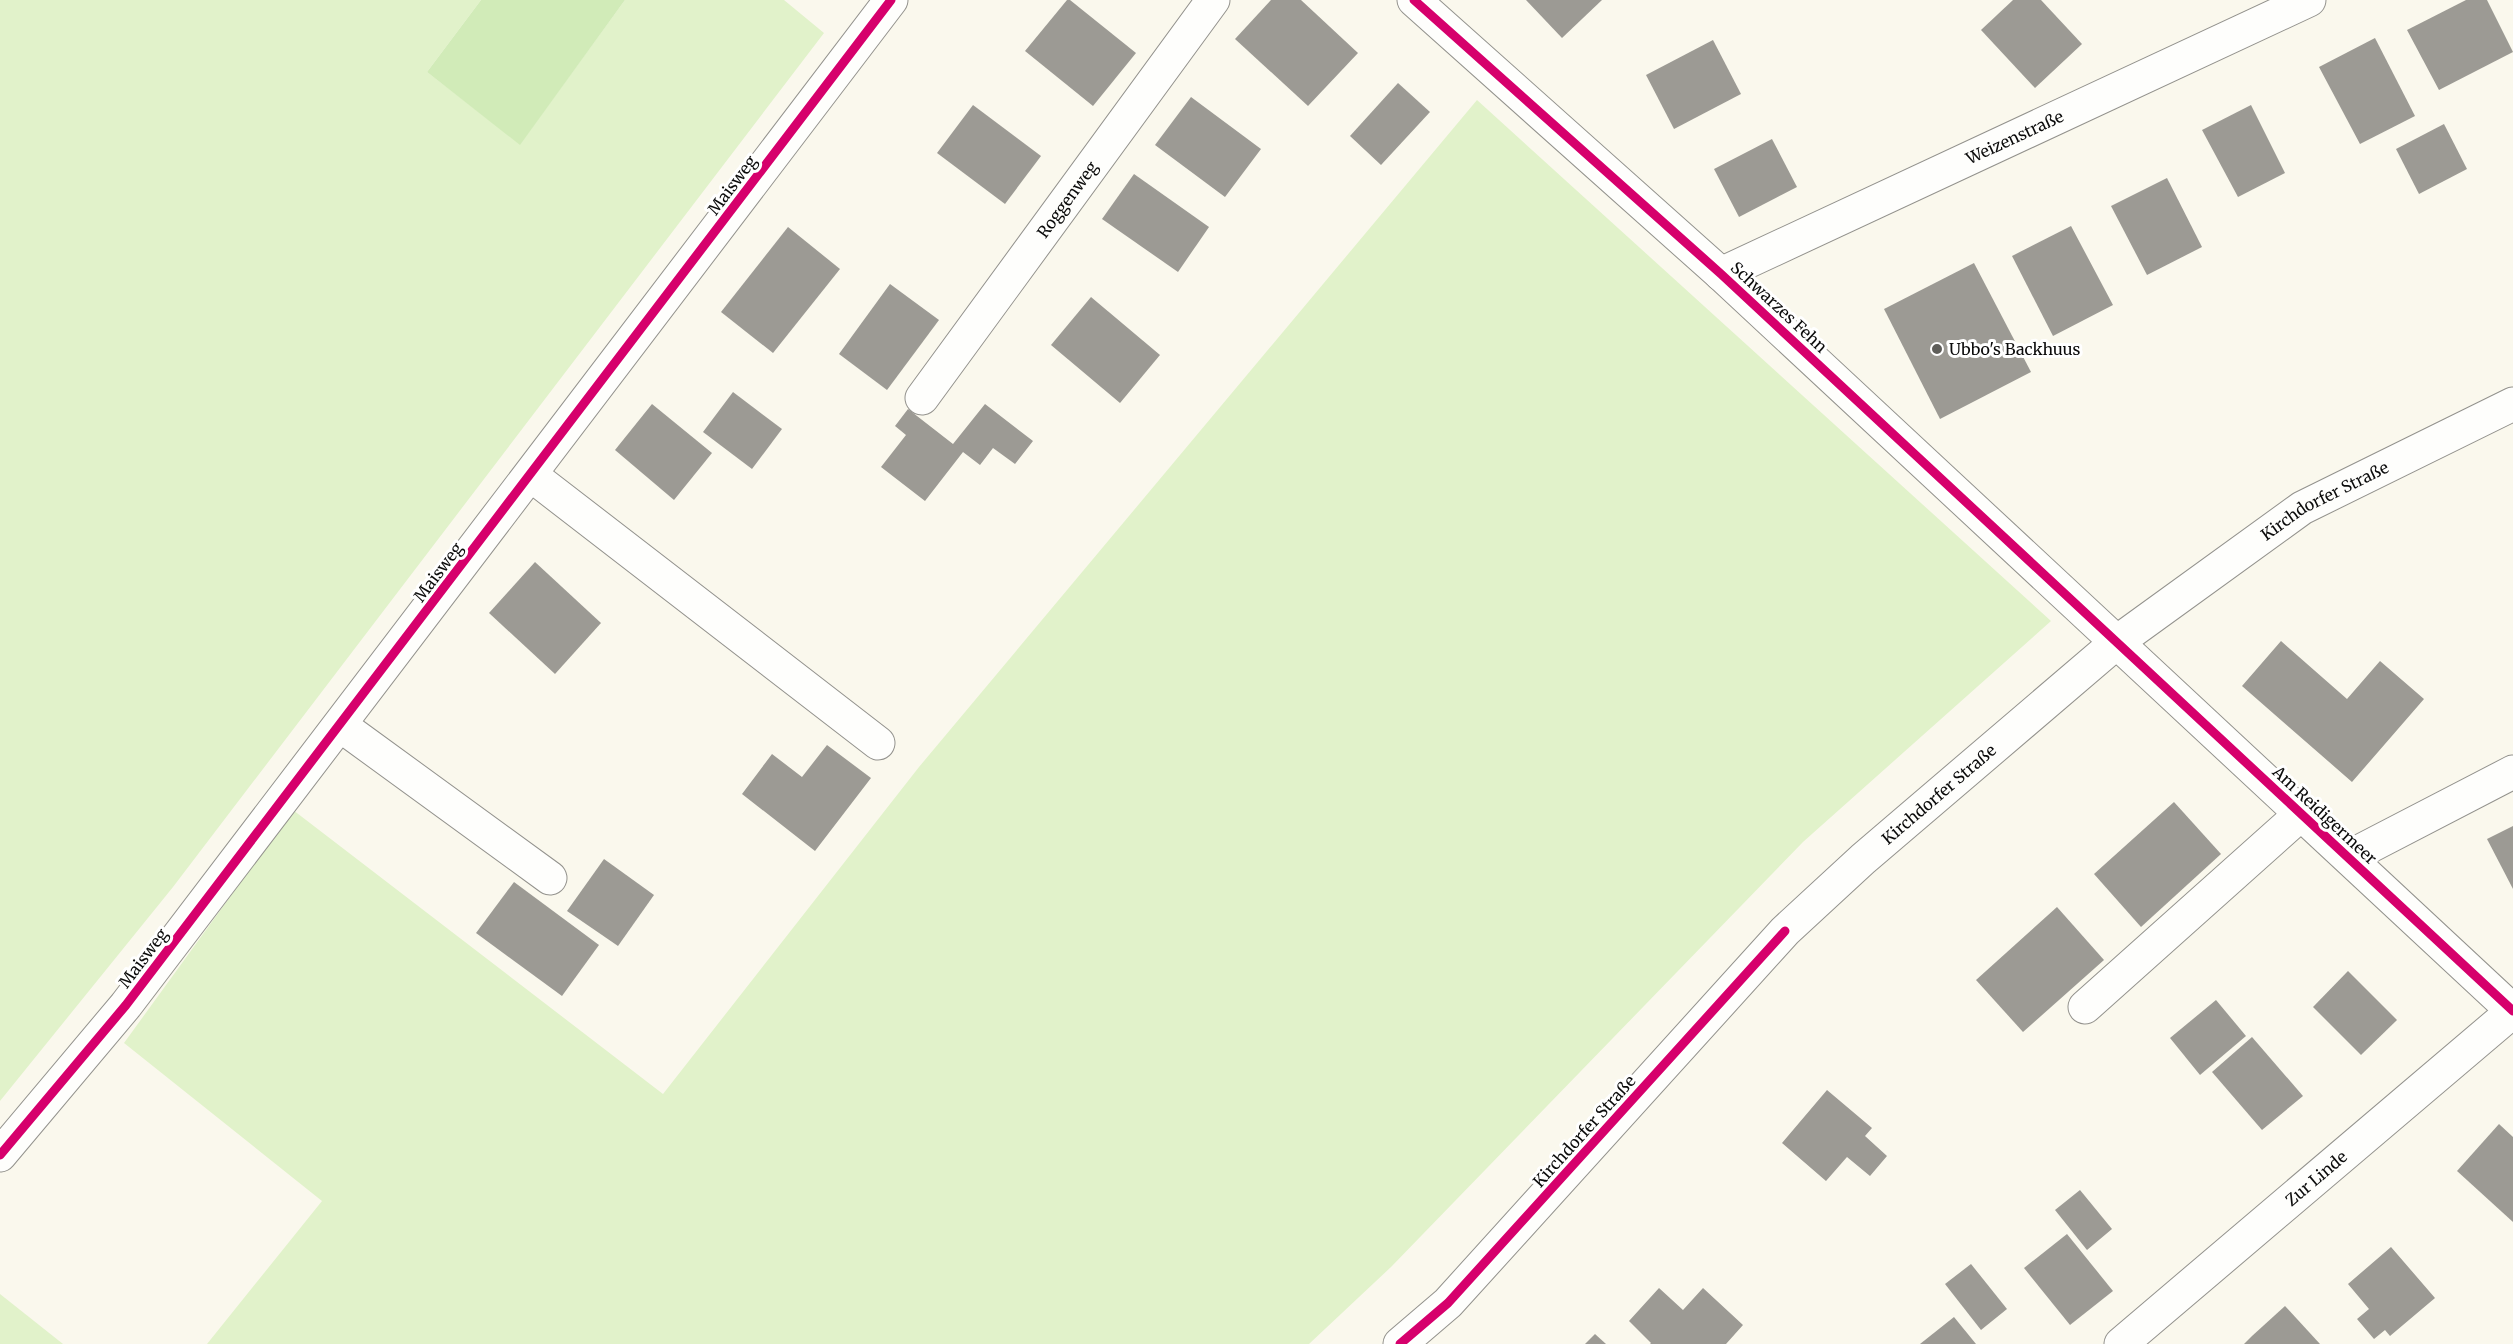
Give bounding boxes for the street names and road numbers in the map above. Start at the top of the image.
street label: Weizenstraße [1962,106,2067,169]
street label: Maisweg [703,151,761,219]
street label: Roggenweg [1033,157,1102,242]
street label: Schwarzes Fehn [1727,257,1832,357]
street label: Kirchdorfer Straße [2257,457,2392,545]
street label: Maisweg [409,538,467,606]
street label: Kirchdorfer Straße [1878,740,2000,848]
street label: Am Reidigermeer [2268,761,2381,868]
street label: Maisweg [114,924,172,992]
street label: Kirchdorfer Straße [1529,1071,1639,1191]
street label: Zur Linde [2281,1146,2351,1210]

